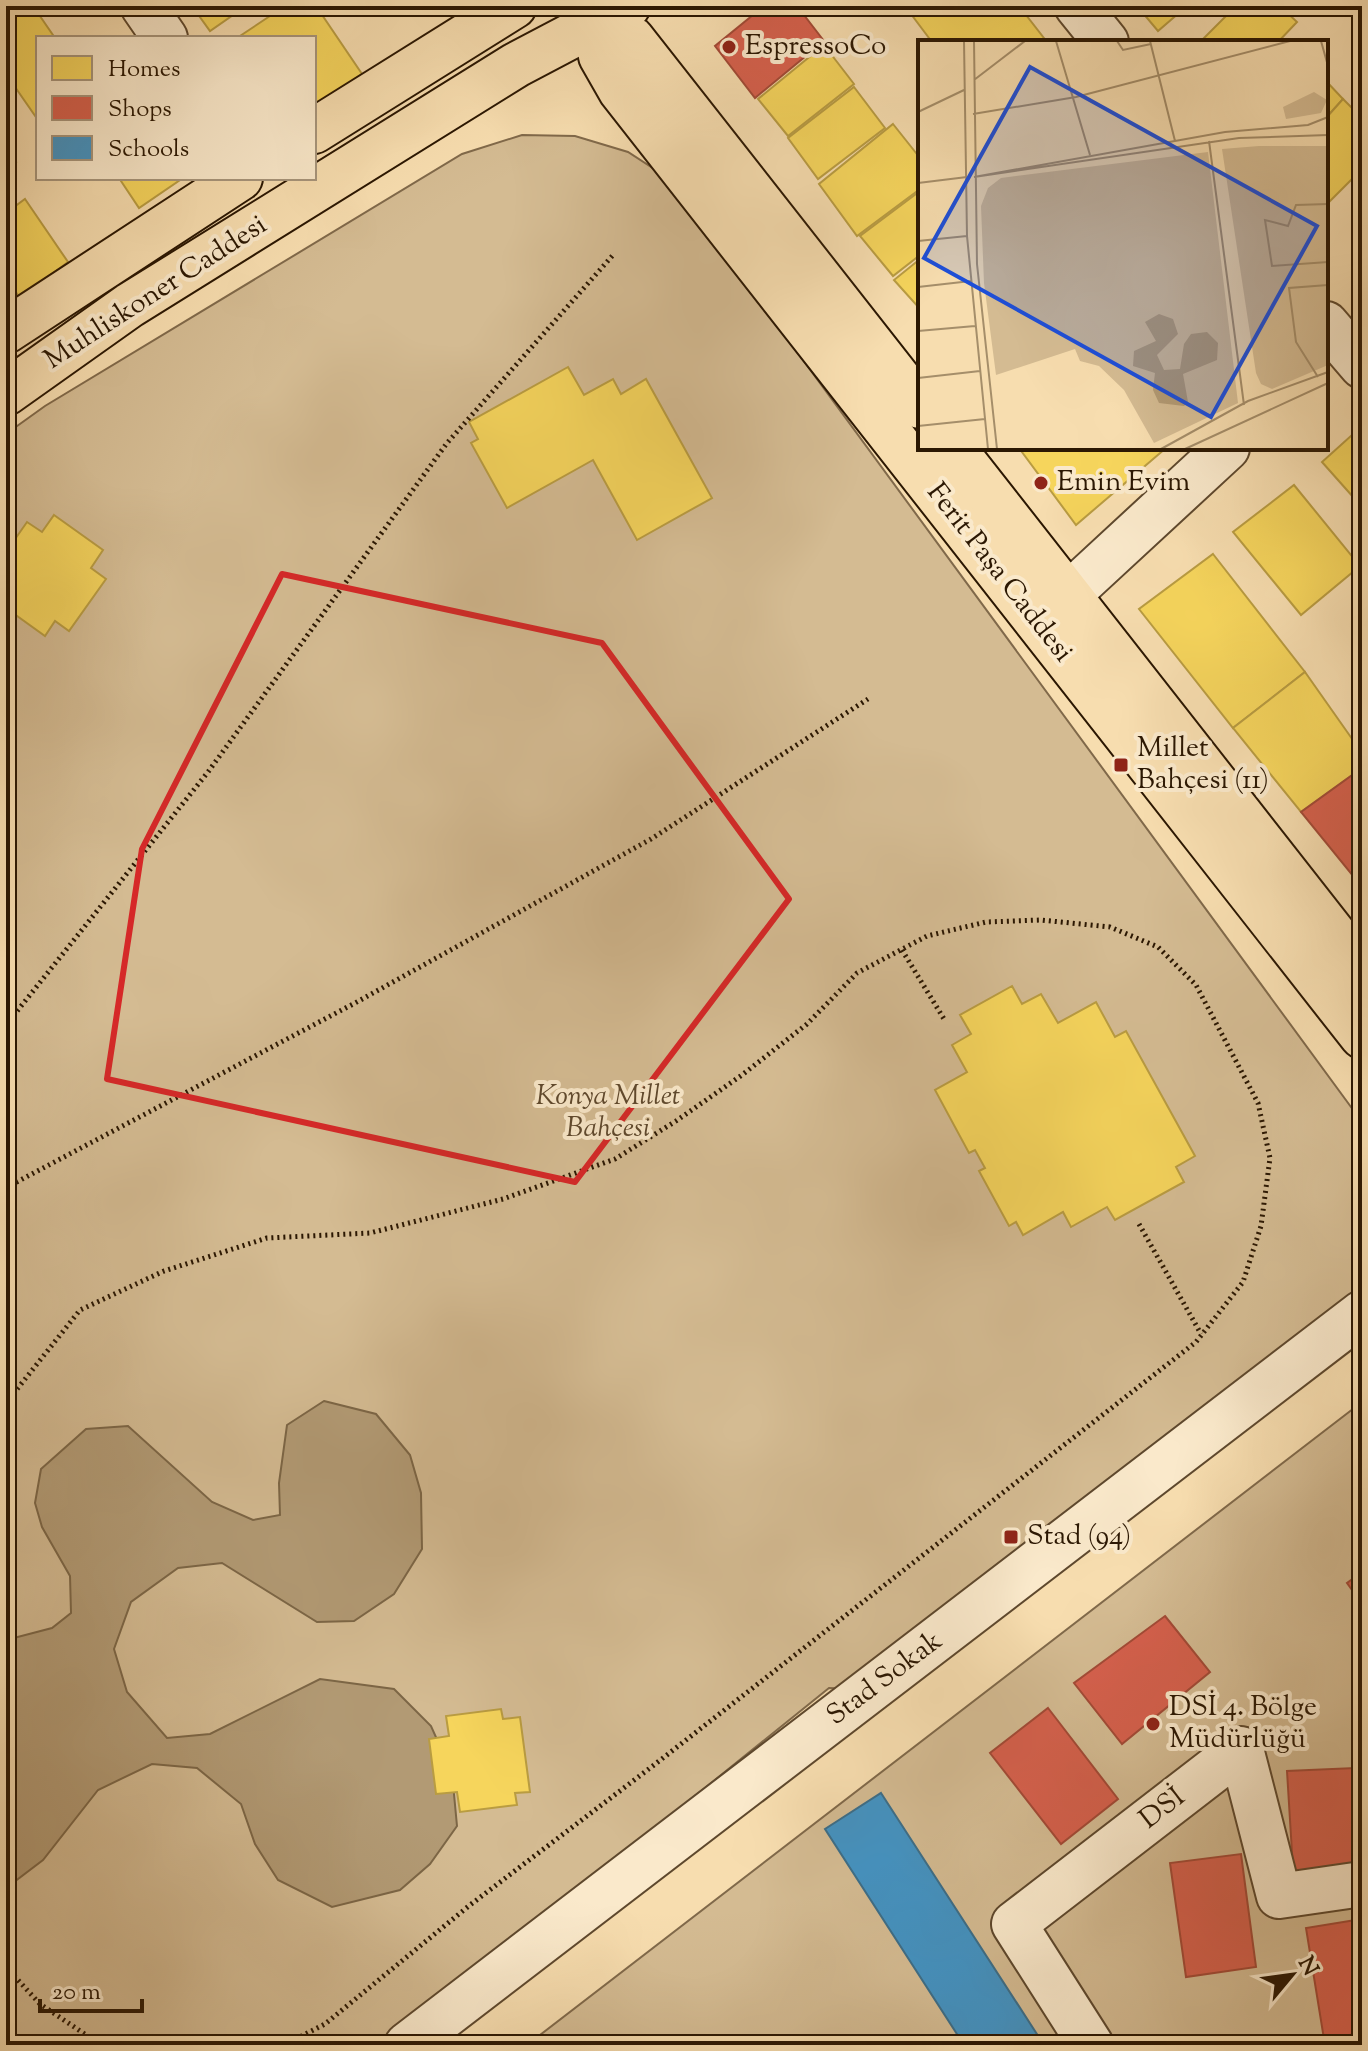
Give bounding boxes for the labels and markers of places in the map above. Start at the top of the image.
place label: EspressoCo [745,27,886,67]
marker: EspressoCo [720,38,738,56]
place label: Emin Evim [1057,463,1190,503]
marker: Emin Evim [1032,474,1050,492]
place label: Millet Bahçesi (11) [1137,729,1269,801]
marker: Millet Bahçesi (11) [1112,756,1130,774]
place label: Stad (94) [1027,1517,1131,1557]
marker: Stad (94) [1002,1528,1020,1546]
place label: DSİ 4. Bölge Müdürlüğü [1169,1688,1317,1760]
marker: DSİ 4. Bölge Müdürlüğü [1144,1715,1162,1733]

